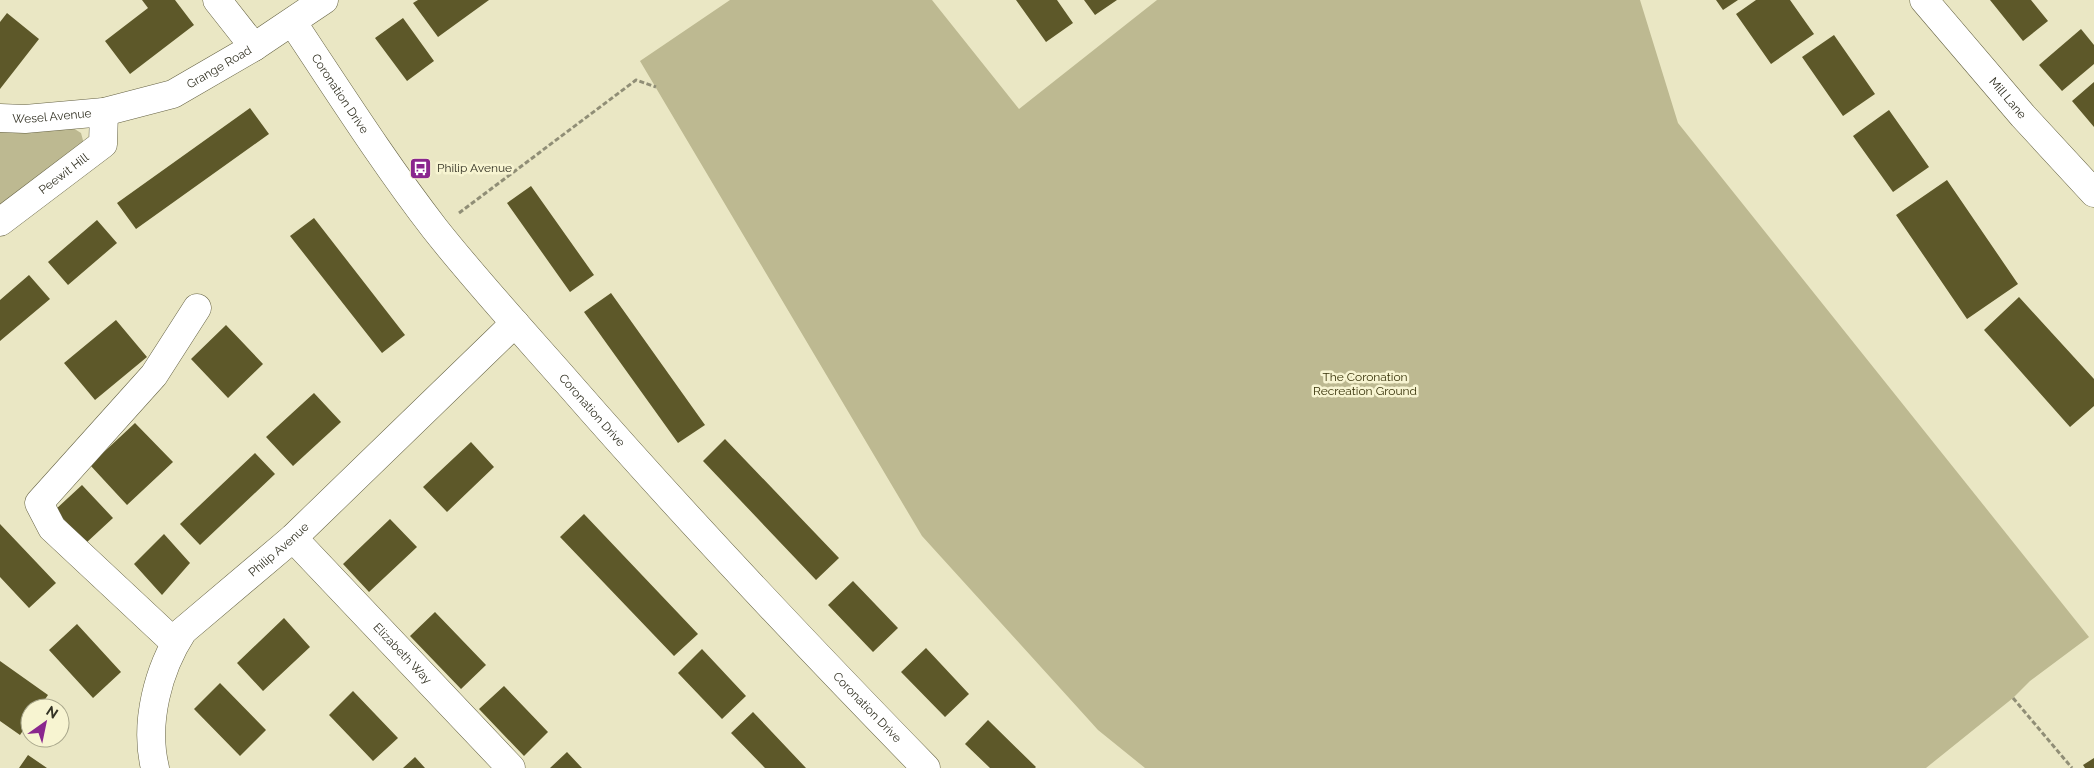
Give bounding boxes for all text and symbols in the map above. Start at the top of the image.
street label: Grange Road [184,43,254,92]
street label: Coronation Drive [308,51,371,136]
street label: Mill Lane [1986,75,2029,122]
street label: Wesel Avenue [12,106,92,126]
street label: Peewit Hill [36,150,92,197]
bus stop icon: Philip Avenue [409,156,433,180]
place label: Philip Avenue [437,161,512,175]
park label: The Coronation Recreation Ground [1313,370,1417,398]
street label: Coronation Drive [556,371,628,450]
street label: Philip Avenue [246,520,312,580]
street label: Elizabeth Way [370,620,435,687]
street label: Coronation Drive [830,669,904,745]
north arrow [20,698,70,748]
text: N [43,702,61,722]

